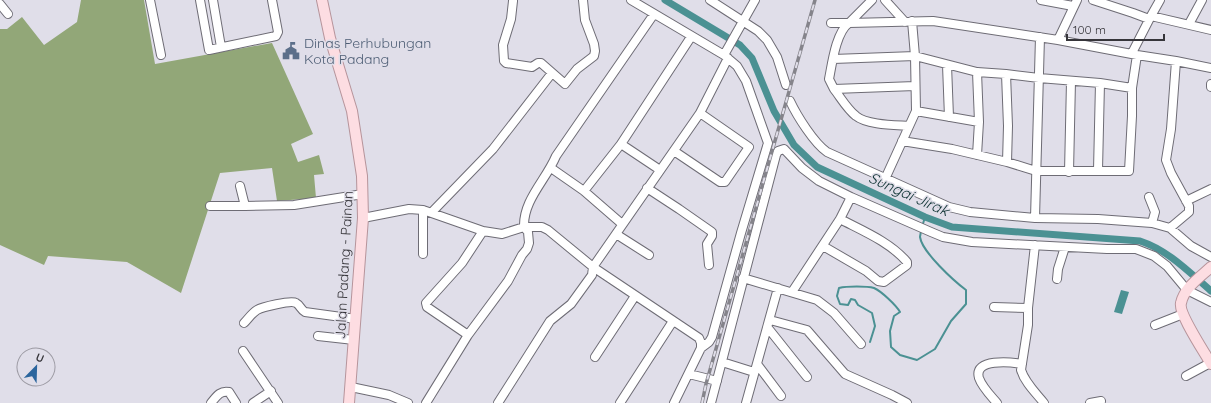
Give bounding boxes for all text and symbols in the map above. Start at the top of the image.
scale bar [1067,16,1164,42]
text: 100 m [1073,22,1106,37]
place label: Dinas Perhubungan Kota Padang [304,34,431,68]
public building icon: Dinas Perhubungan Kota Padang [281,41,301,61]
water label: Sungai Jirak [866,168,954,221]
street label: Jalan Padang - Painan [331,191,357,339]
north arrow [16,347,56,387]
text: U [34,350,46,366]

